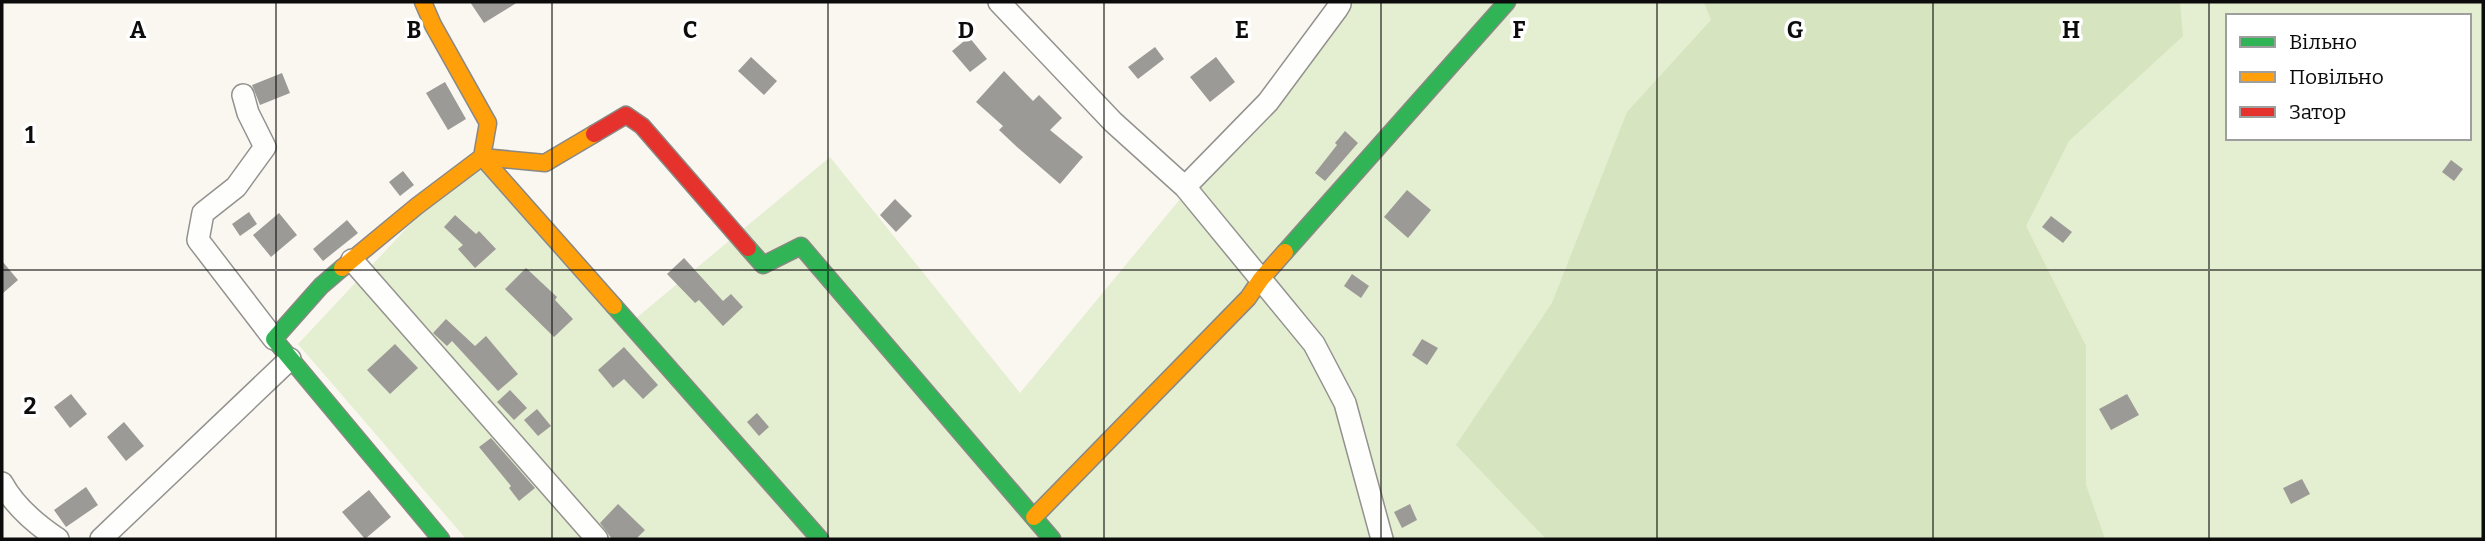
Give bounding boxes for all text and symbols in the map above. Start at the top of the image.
legend [2226,14,2471,140]
text: A [130,16,147,44]
text: B [407,16,421,44]
text: C [683,16,697,44]
text: D [958,16,974,44]
text: E [1235,16,1249,44]
text: F [1513,16,1526,44]
text: G [1787,16,1804,44]
text: H [2062,16,2080,44]
text: Вільно [2289,29,2357,55]
text: Повільно [2289,64,2384,90]
text: Затор [2289,99,2346,125]
text: 1 [25,121,35,149]
text: 2 [24,392,37,420]

